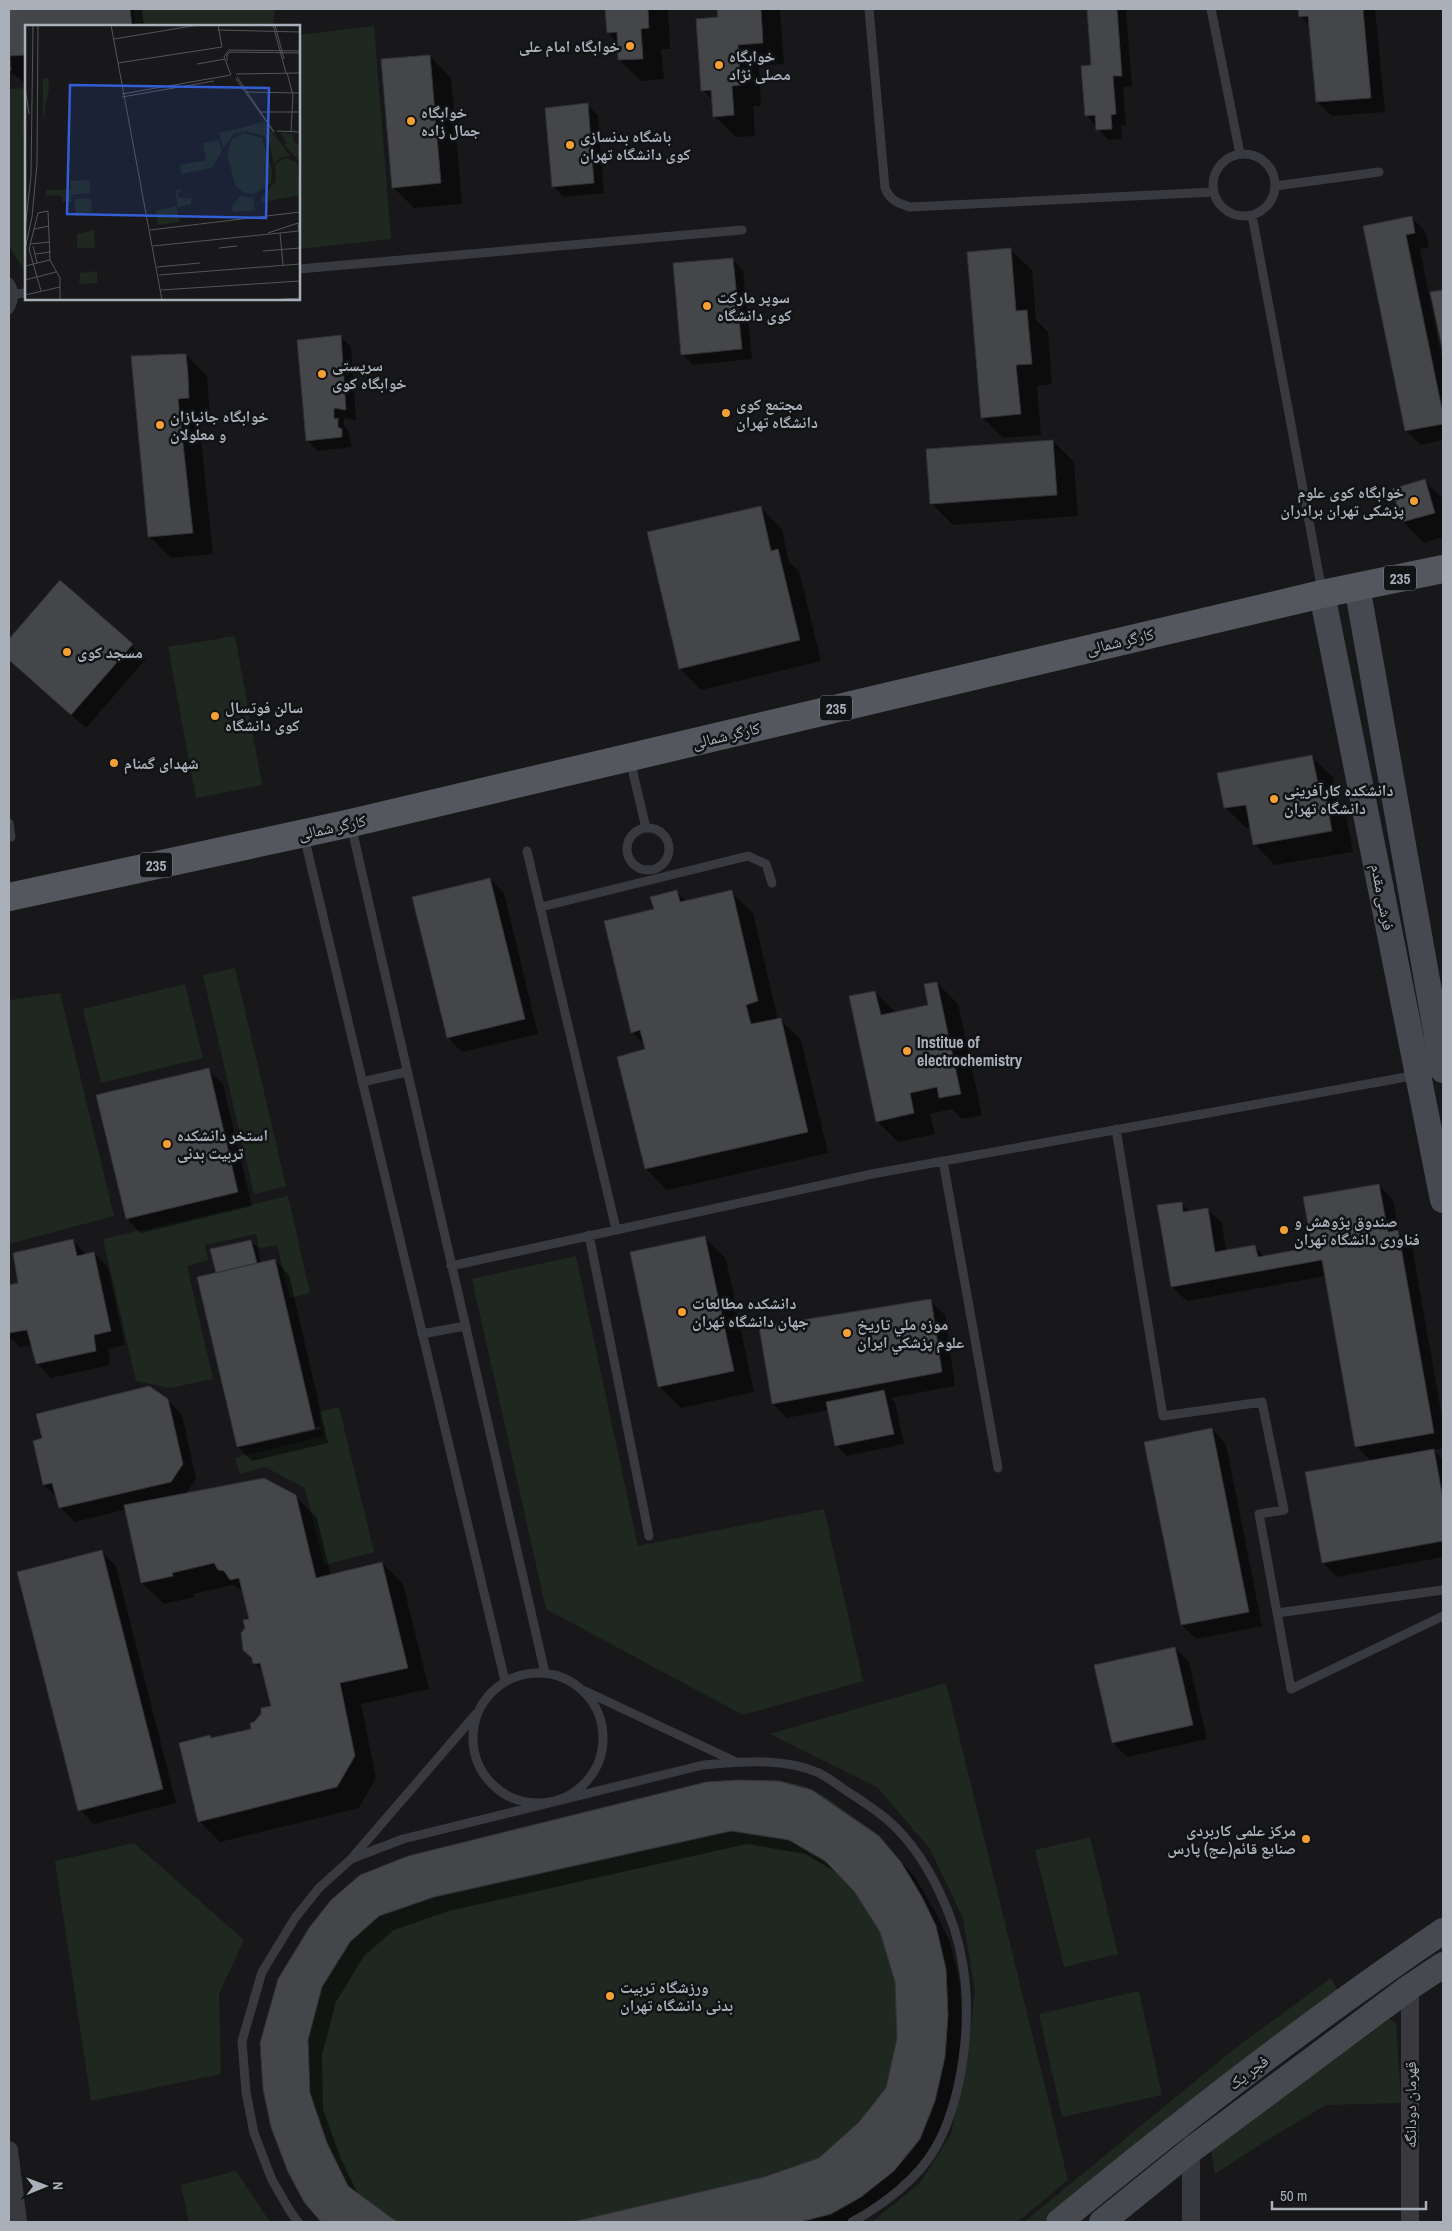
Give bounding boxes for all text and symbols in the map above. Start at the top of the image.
inset map [25,25,300,300]
place label: خوابگاه امام علی [519,35,620,58]
marker: خوابگاه امام علی [624,40,636,52]
place label: خوابگاه مصلی نژاد [729,45,791,85]
marker: خوابگاه مصلی نژاد [713,59,725,71]
place label: خوابگاه جمال زاده [421,101,480,141]
marker: خوابگاه جمال زاده [405,115,417,127]
place label: باشگاه بدنسازی کوی دانشگاه تهران [580,125,691,165]
marker: باشگاه بدنسازی کوی دانشگاه تهران [564,139,576,151]
place label: سوپر مارکت کوی دانشگاه [717,286,792,326]
marker: سوپر مارکت کوی دانشگاه [701,300,713,312]
place label: سرپستی خوابگاه کوی [332,354,407,394]
marker: سرپستی خوابگاه کوی [316,368,328,380]
place label: مجتمع کوی دانشگاه تهران [736,393,818,433]
place label: خوابگاه جانبازان و معلولان [170,405,269,445]
marker: مجتمع کوی دانشگاه تهران [720,407,732,419]
marker: خوابگاه جانبازان و معلولان [154,419,166,431]
place label: خوابگاه کوی علوم پزشکی تهران برادران [1280,481,1404,521]
marker: خوابگاه کوی علوم پزشکی تهران برادران [1408,495,1420,507]
road number: 235 [1384,566,1416,590]
street label: کارگر شمالی [1084,622,1157,659]
place label: مسجد کوی [77,641,143,663]
marker: مسجد کوی [61,646,73,658]
place label: سالن فوتسال کوی دانشگاه [225,696,303,736]
road number: 235 [820,696,852,720]
marker: سالن فوتسال کوی دانشگاه [209,710,221,722]
street label: کارگر شمالی [690,716,763,753]
place label: شهدای گمنام [124,752,199,775]
marker: شهدای گمنام [108,757,120,769]
place label: دانشکده کارآفرینی دانشگاه تهران [1284,779,1393,819]
marker: دانشکده کارآفرینی دانشگاه تهران [1268,793,1280,805]
street label: کارگر شمالی [296,809,368,845]
road number: 235 [140,852,172,878]
street label: فرشی مقدم [1366,862,1400,932]
place label: Institue of electrochemistry [917,1031,1023,1071]
marker: Institue of electrochemistry [901,1045,913,1057]
place label: استخر دانشکده تربیت بدنی [177,1124,268,1164]
marker: استخر دانشکده تربیت بدنی [161,1138,173,1150]
place label: صندوق پژوهش و فناوری دانشگاه تهران [1294,1210,1420,1250]
marker: صندوق پژوهش و فناوری دانشگاه تهران [1278,1224,1290,1236]
place label: دانشکده مطالعات جهان دانشگاه تهران [692,1292,809,1332]
marker: دانشکده مطالعات جهان دانشگاه تهران [676,1306,688,1318]
place label: موزه ملي تاريخ علوم پزشكي ايران [857,1313,964,1355]
marker: موزه ملي تاريخ علوم پزشكي ايران [841,1327,853,1339]
place label: مرکز علمی کاربردی صنایع قائم(عج) پارس [1167,1819,1296,1860]
marker: مرکز علمی کاربردی صنایع قائم(عج) پارس [1300,1833,1312,1845]
place label: ورزشگاه تربیت بدنی دانشگاه تهران [620,1976,733,2016]
marker: ورزشگاه تربیت بدنی دانشگاه تهران [604,1990,616,2002]
street label: فجر یک [1223,2050,1273,2094]
street label: قهرمان دودانگه [1399,2061,1421,2149]
north arrow [20,2161,70,2211]
scale bar [1272,2178,1426,2210]
text: N [49,2181,67,2190]
text: 50 m [1280,2185,1307,2206]

